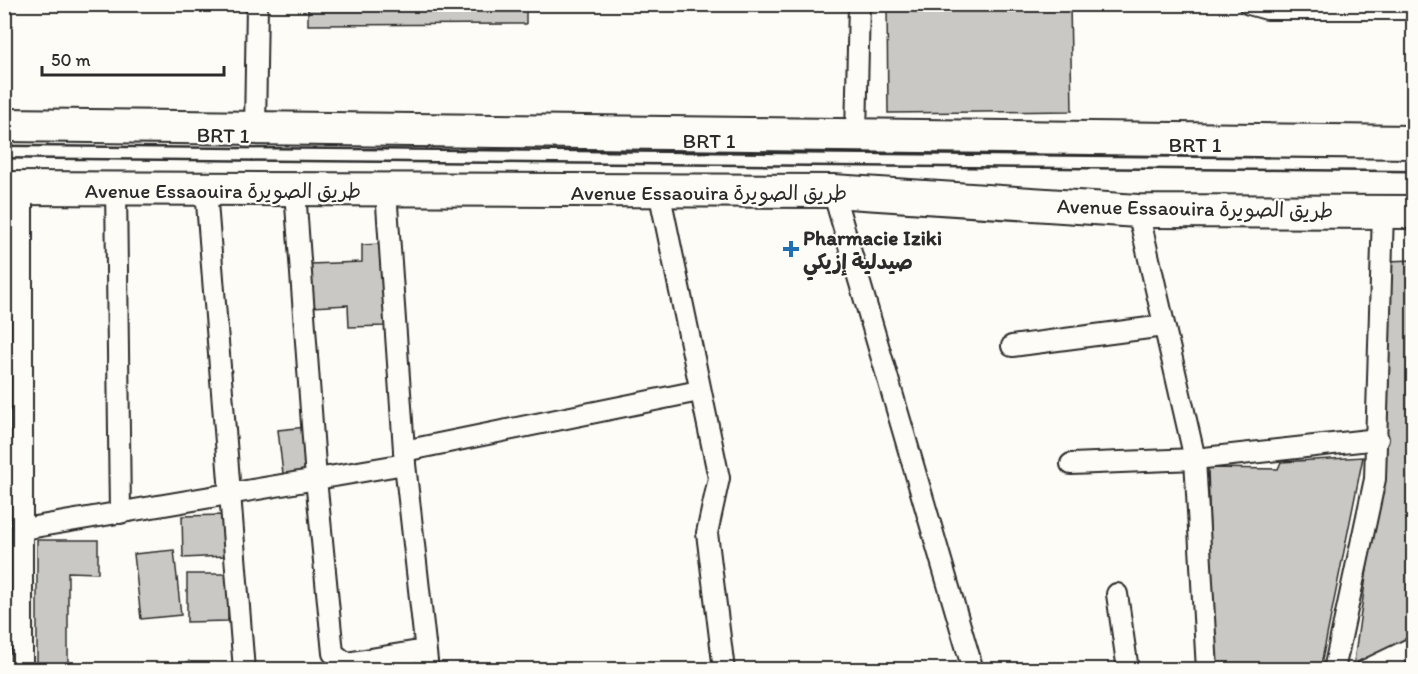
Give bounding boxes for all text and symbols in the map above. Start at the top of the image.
scale bar [42,39,224,77]
text: 50 m [51,49,91,71]
street label: BRT 1 [196,122,250,148]
street label: BRT 1 [683,128,736,153]
street label: BRT 1 [1169,132,1222,157]
street label: Avenue Essaouira طريق الصويرة [85,178,361,204]
street label: Avenue Essaouira طريق الصويرة [571,180,847,206]
street label: Avenue Essaouira طريق الصويرة [1057,193,1333,224]
place label: Pharmacie Iziki صيدلية إزيكي [803,225,942,281]
marker: Pharmacie Iziki صيدلية إزيكي [784,242,798,256]

